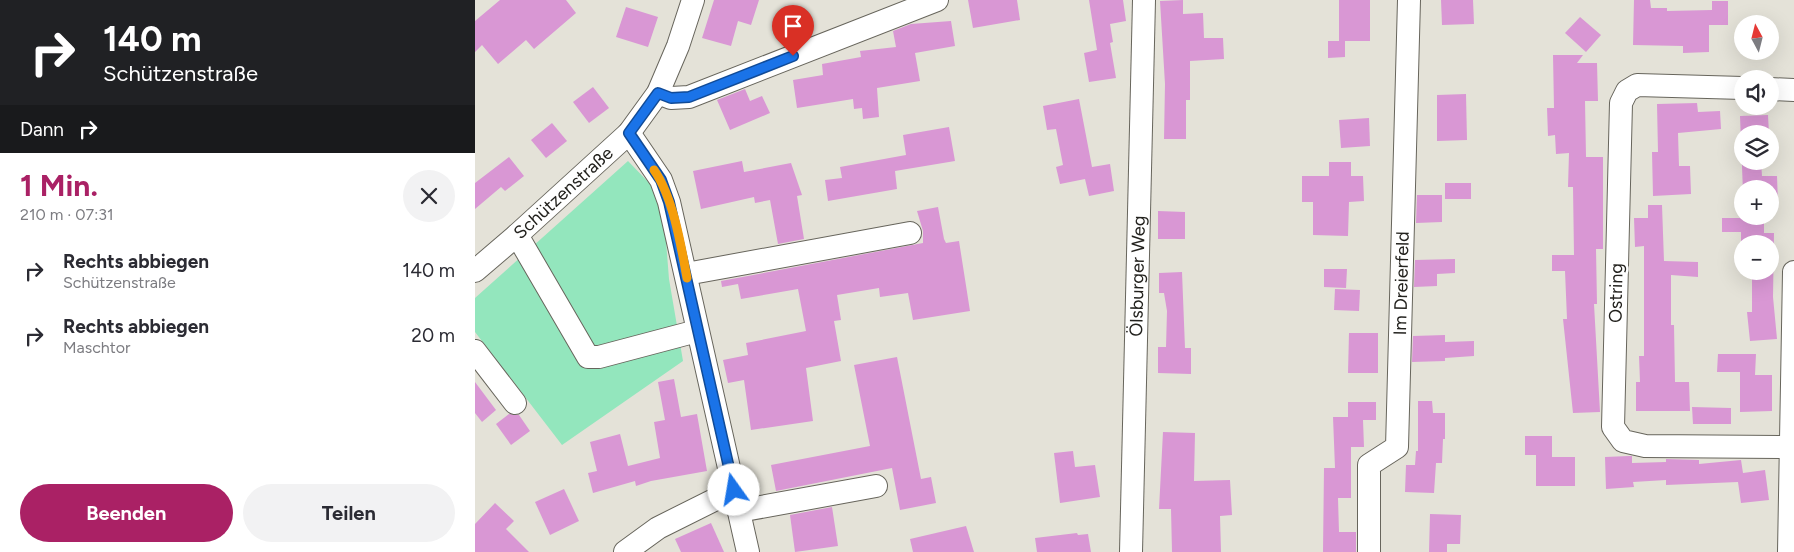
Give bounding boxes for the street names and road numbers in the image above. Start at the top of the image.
street label: Schützenstraße [509,142,618,244]
street label: Ölsburger Weg [1125,215,1150,337]
street label: Im Dreierfeld [1389,231,1414,336]
street label: Ostring [1604,263,1628,323]

